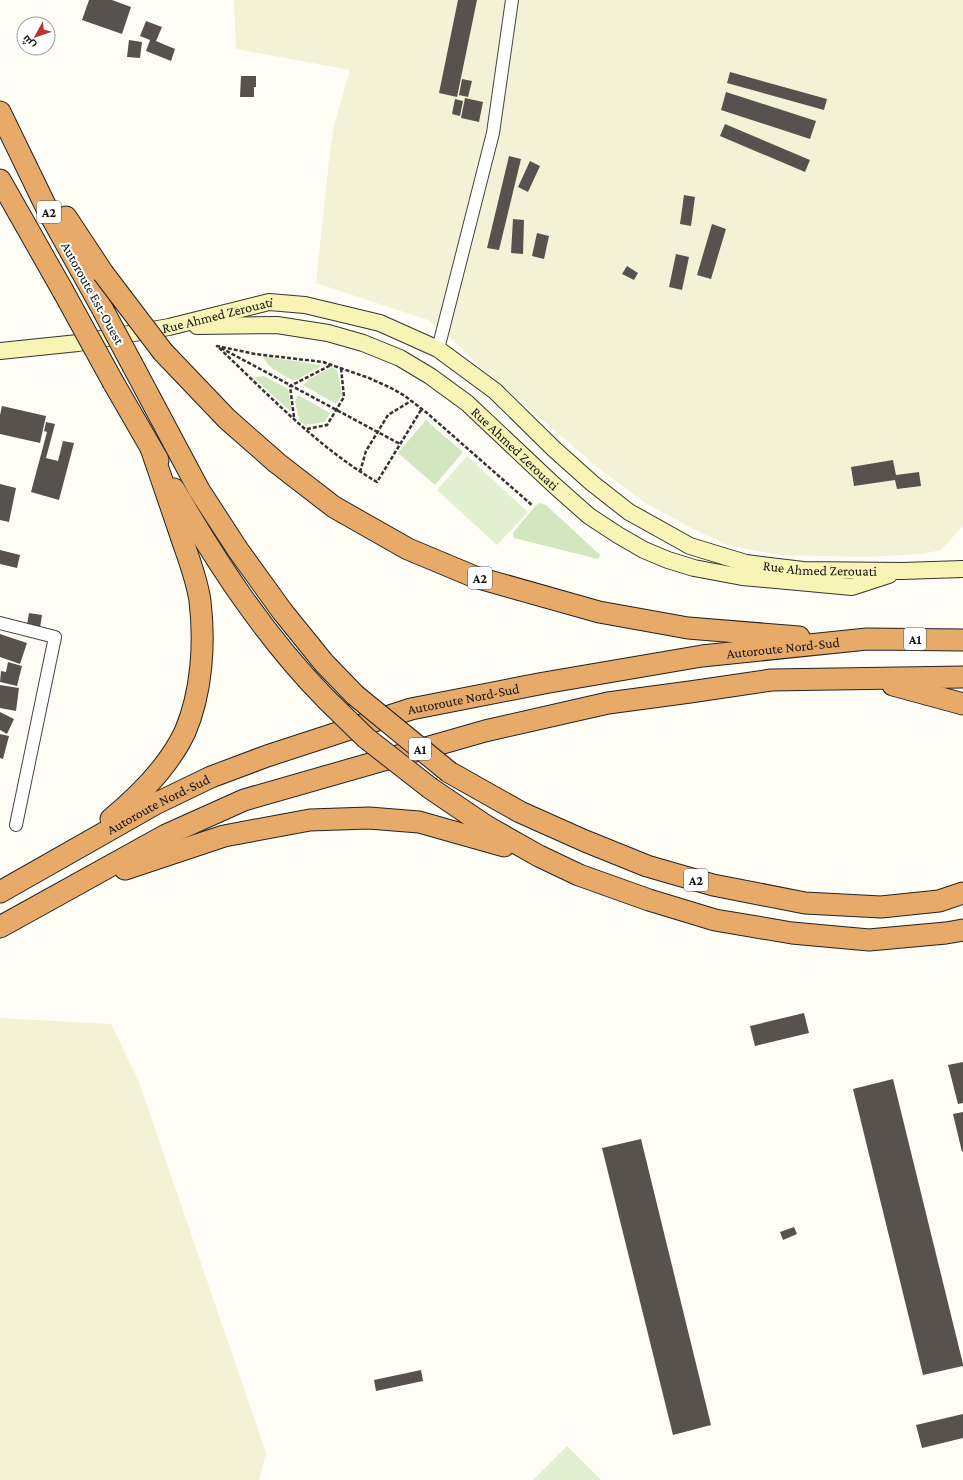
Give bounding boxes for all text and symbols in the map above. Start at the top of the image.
north arrow [16,16,56,56]
text: ش [19,33,38,52]
road number: A2 [37,201,61,223]
street label: Autoroute Est-Ouest [58,239,128,347]
street label: Rue Ahmed Zerouati [161,294,274,336]
street label: Rue Ahmed Zerouati [468,404,562,494]
street label: Rue Ahmed Zerouati [762,557,877,579]
road number: A2 [468,567,492,589]
road number: A1 [904,628,926,650]
street label: Autoroute Nord-Sud [726,634,841,661]
street label: Autoroute Nord-Sud [406,680,521,718]
road number: A1 [409,738,431,760]
street label: Autoroute Nord-Sud [104,771,213,838]
road number: A2 [684,869,708,891]

